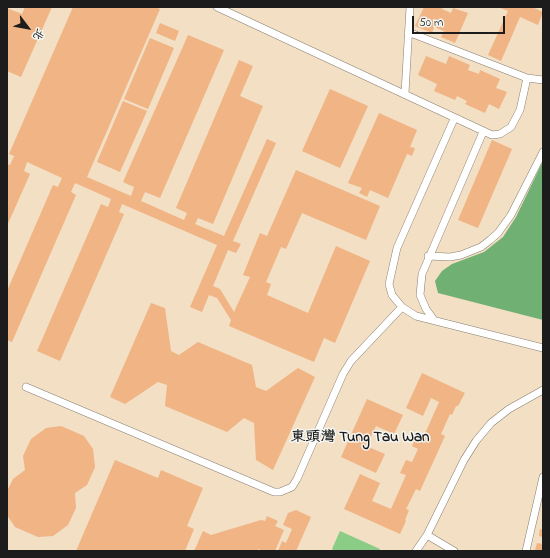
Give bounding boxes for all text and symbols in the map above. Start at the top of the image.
north arrow [8,8,48,48]
scale bar [414,8,507,34]
text: 50 m [419,14,443,32]
text: 北 [28,25,48,43]
district label: 東頭灣 Tung Tau Wan [291,430,429,448]

